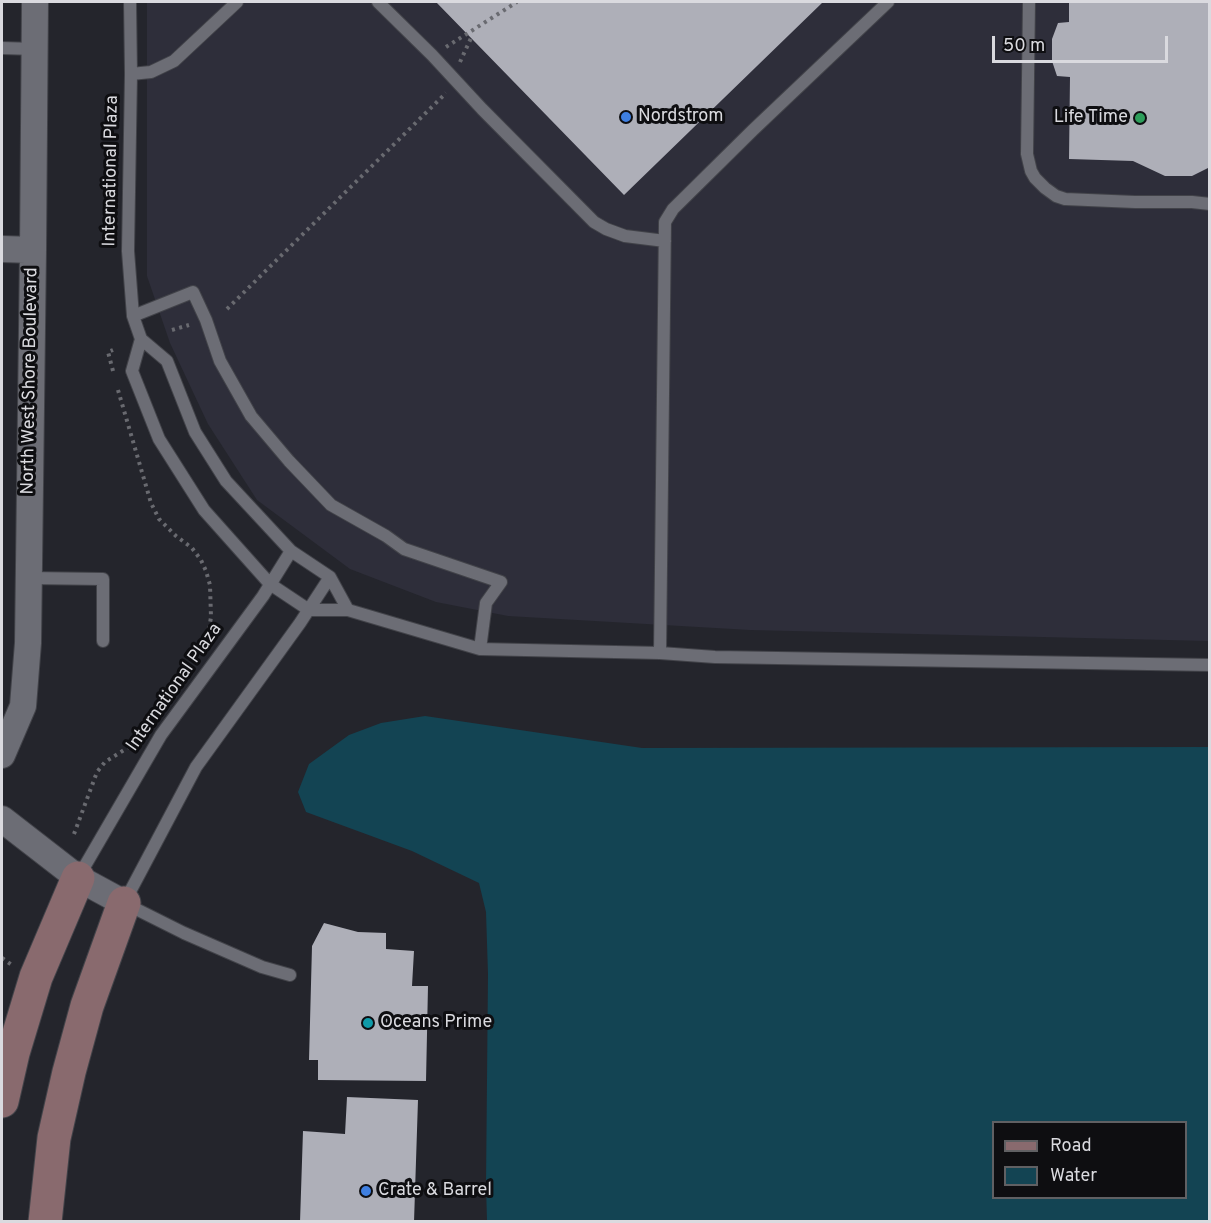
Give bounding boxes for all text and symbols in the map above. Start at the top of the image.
scale bar [995,24,1170,62]
text: 50 m [1003,35,1045,58]
street label: International Plaza [100,95,124,247]
place label: Nordstrom [638,106,723,128]
place label: Life Time [1054,107,1128,129]
marker: Nordstrom [619,110,633,124]
marker: Life Time [1133,111,1147,125]
street label: North West Shore Boulevard [18,267,44,495]
street label: International Plaza [123,620,227,756]
place label: Oceans Prime [380,1012,492,1034]
marker: Oceans Prime [361,1016,375,1030]
legend [992,1121,1187,1199]
text: Road [1050,1135,1092,1158]
text: Water [1050,1165,1097,1188]
place label: Crate & Barrel [378,1180,492,1202]
marker: Crate & Barrel [359,1184,373,1198]

